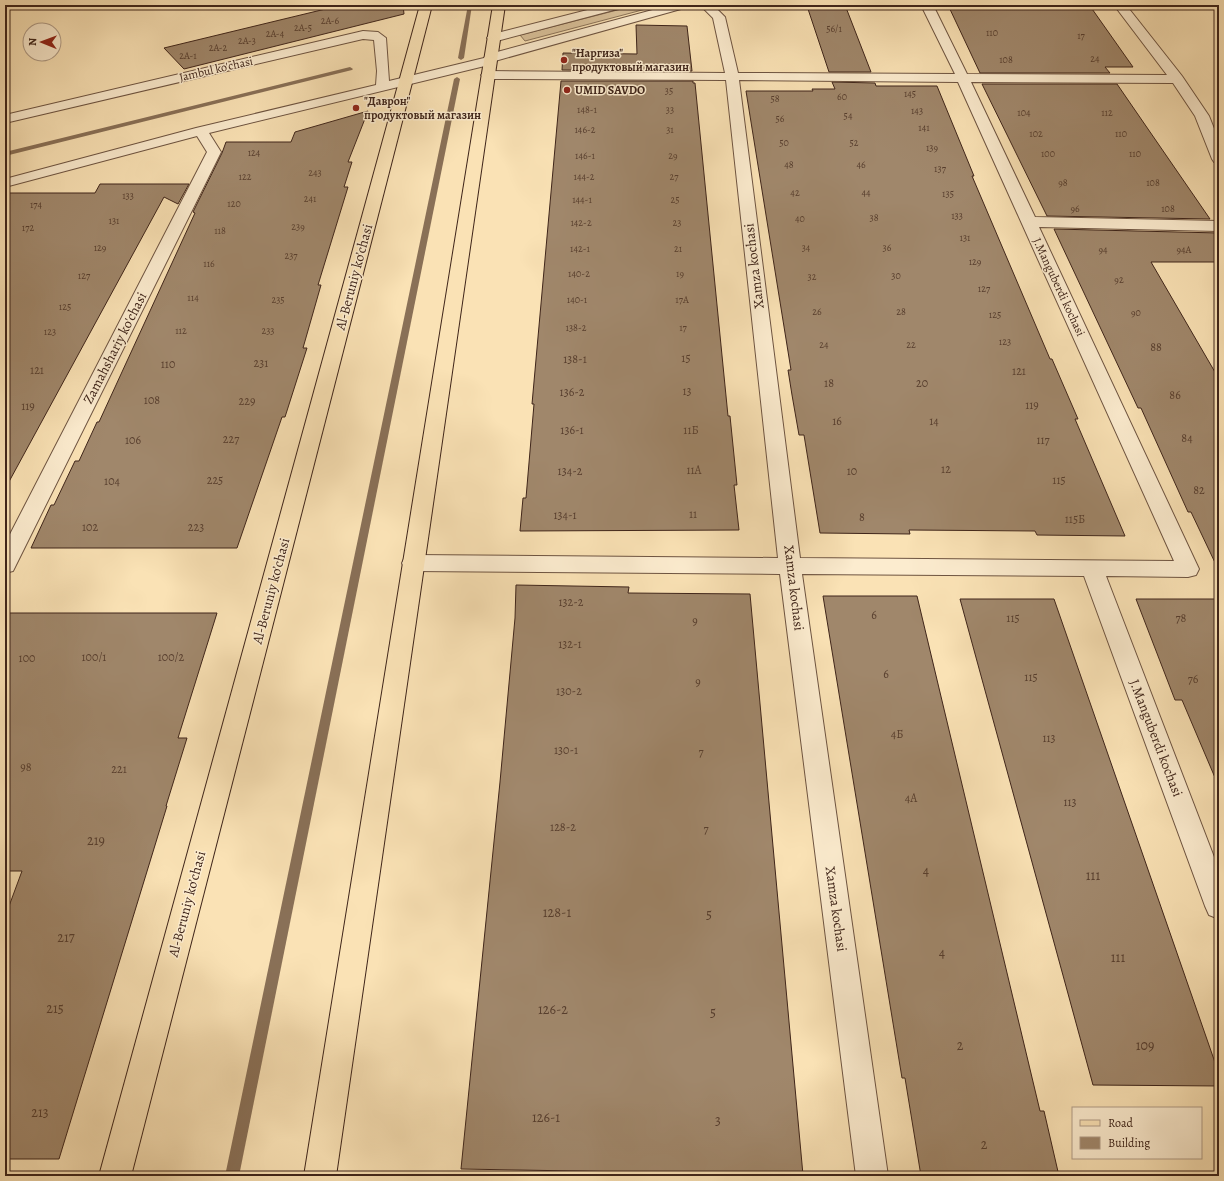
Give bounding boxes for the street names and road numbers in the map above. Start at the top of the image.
street label: Jambul ko'chasi [177,53,255,85]
street label: Al-Beruniy ko’chasi [330,222,377,333]
street label: Xamza kochasi [739,222,769,310]
street label: J.Manguberdi kochasi [1029,235,1089,339]
street label: Zamahshariy ko'chasi [79,289,151,407]
street label: Al-Beruniy ko’chasi [247,536,294,647]
street label: Xamza kochasi [779,544,809,632]
street label: J.Manguberdi kochasi [1125,676,1187,800]
street label: Al-Beruniy ko’chasi [163,849,210,960]
street label: Xamza kochasi [821,865,851,953]

